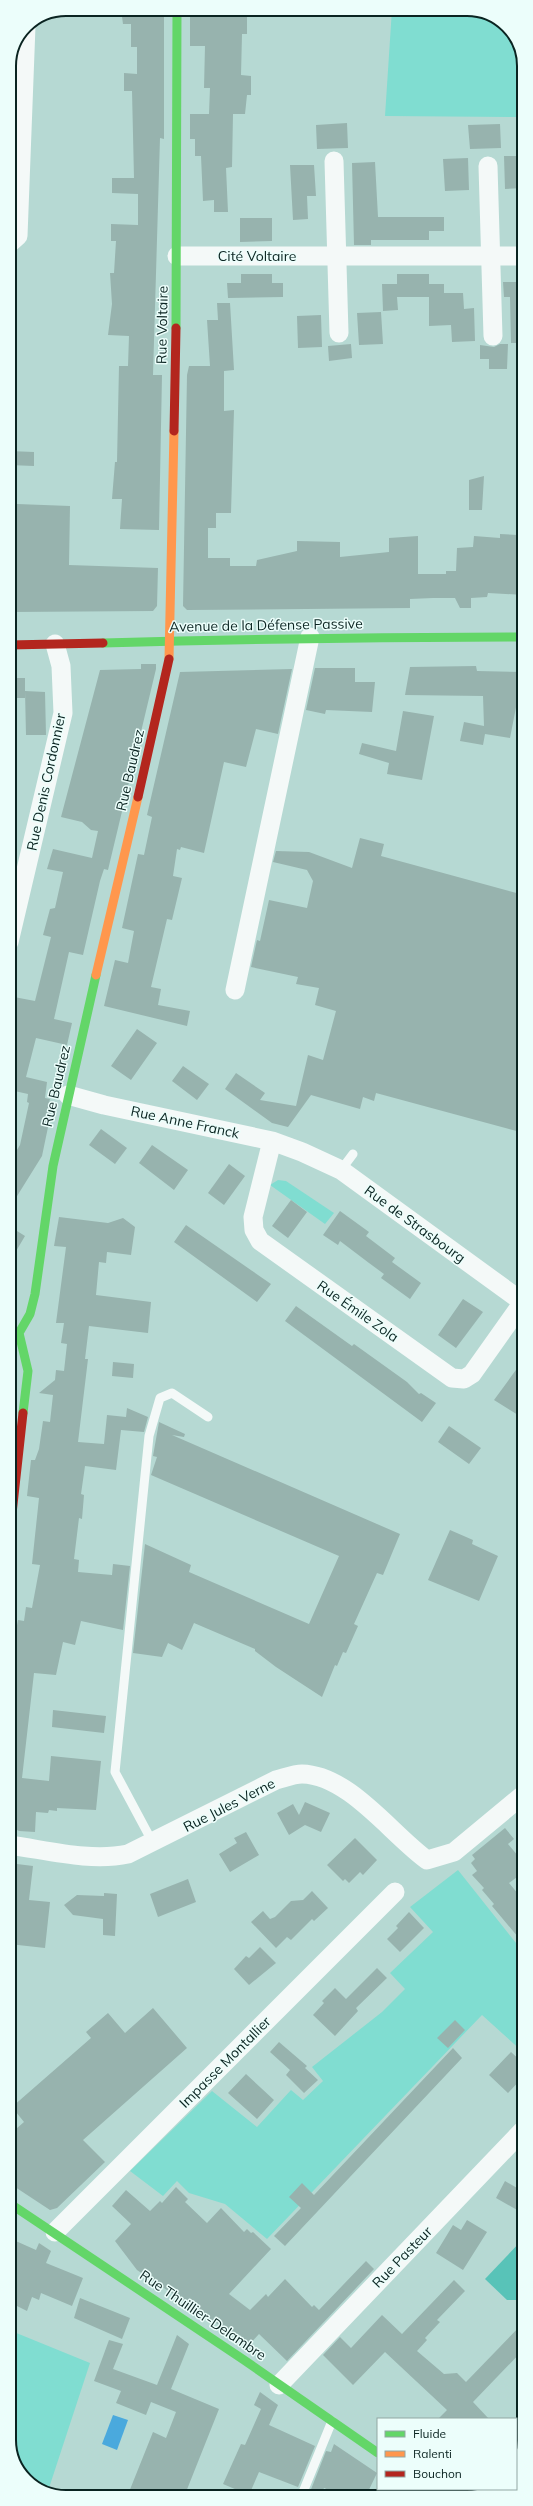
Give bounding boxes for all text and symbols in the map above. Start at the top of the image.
street label: Cité Voltaire [218,247,296,265]
street label: Rue Voltaire [152,286,172,364]
street label: Avenue de la Défense Passive [169,614,363,636]
street label: Rue Denis Cordonnier [23,711,70,852]
street label: Rue Baudrez [112,727,148,813]
street label: Rue Baudrez [38,1043,74,1129]
street label: Rue Anne Franck [129,1102,242,1142]
street label: Rue de Strasbourg [361,1181,469,1267]
street label: Rue Émile Zola [314,1276,402,1346]
street label: Rue Jules Verne [180,1774,278,1836]
street label: Impasse Montallier [175,2012,275,2112]
street label: Rue Pasteur [368,2222,436,2292]
street label: Rue Thuillier-Delambre [136,2266,270,2364]
legend [377,2418,517,2490]
text: Fluide [413,2426,446,2441]
text: Ralenti [413,2446,452,2461]
text: Bouchon [413,2466,462,2481]

